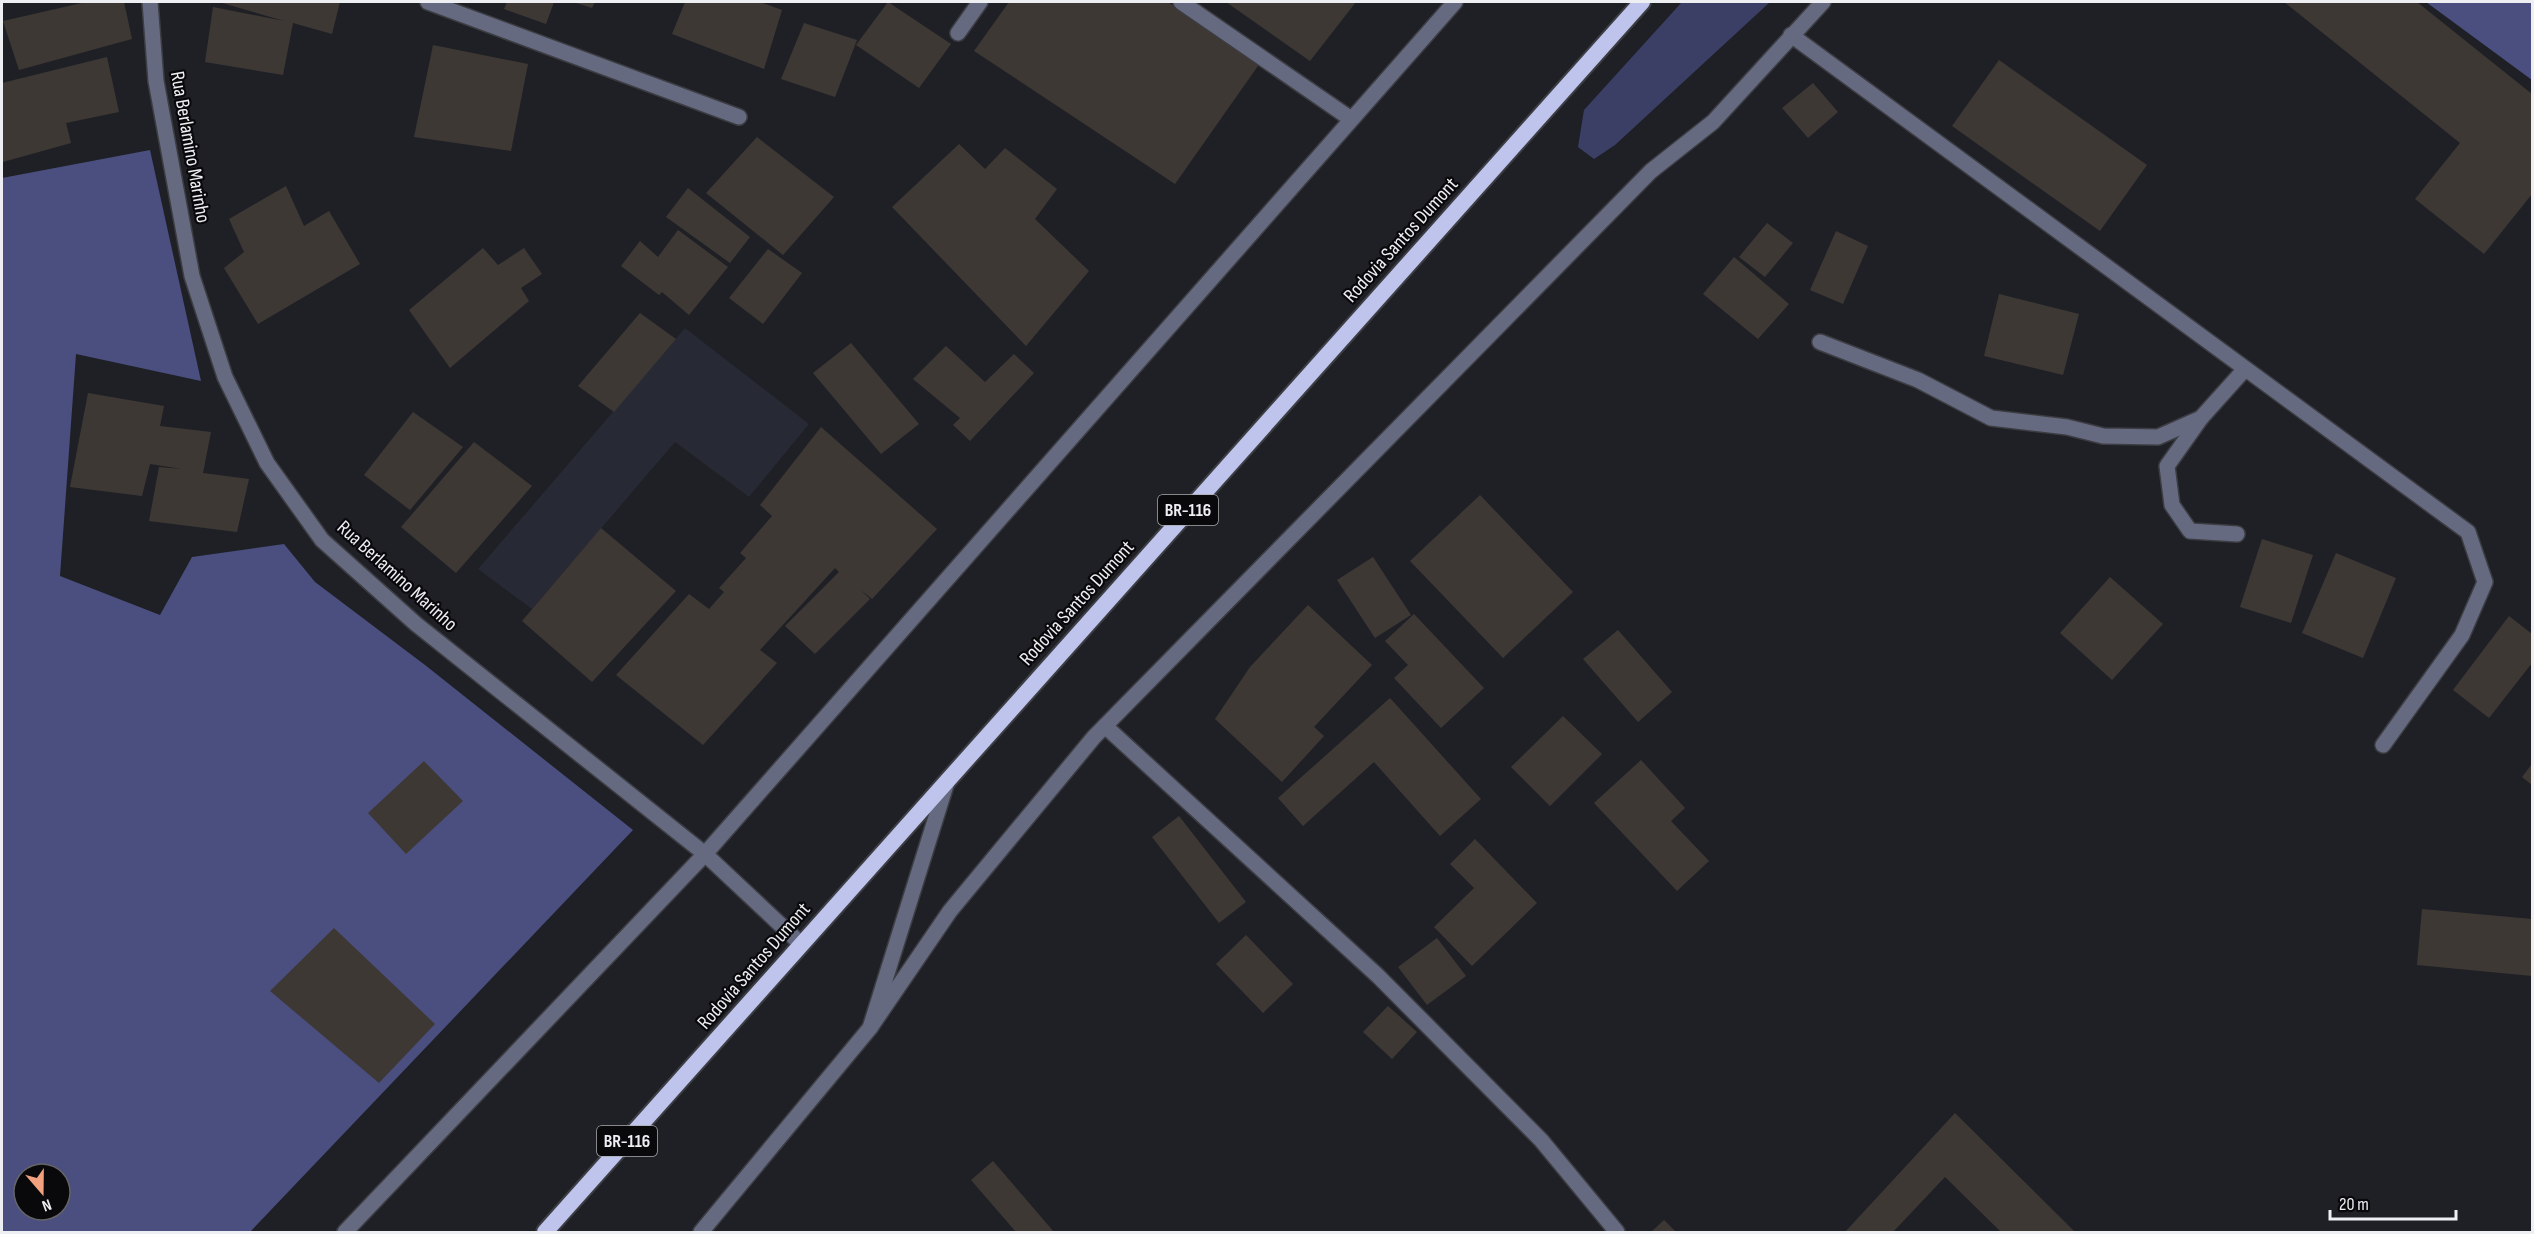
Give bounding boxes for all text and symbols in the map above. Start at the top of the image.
street label: Rua Berlamino Marinho [165,69,215,225]
street label: Rodovia Santos Dumont [1339,173,1463,307]
road number: BR-116 [1158,495,1218,525]
street label: Rua Berlamino Marinho [332,516,462,636]
street label: Rodovia Santos Dumont [1015,536,1139,670]
street label: Rodovia Santos Dumont [693,898,815,1034]
road number: BR-116 [597,1126,657,1156]
north arrow [12,1162,72,1222]
scale bar [2330,1183,2456,1221]
text: N [39,1194,54,1215]
text: 20 m [2339,1194,2369,1215]

